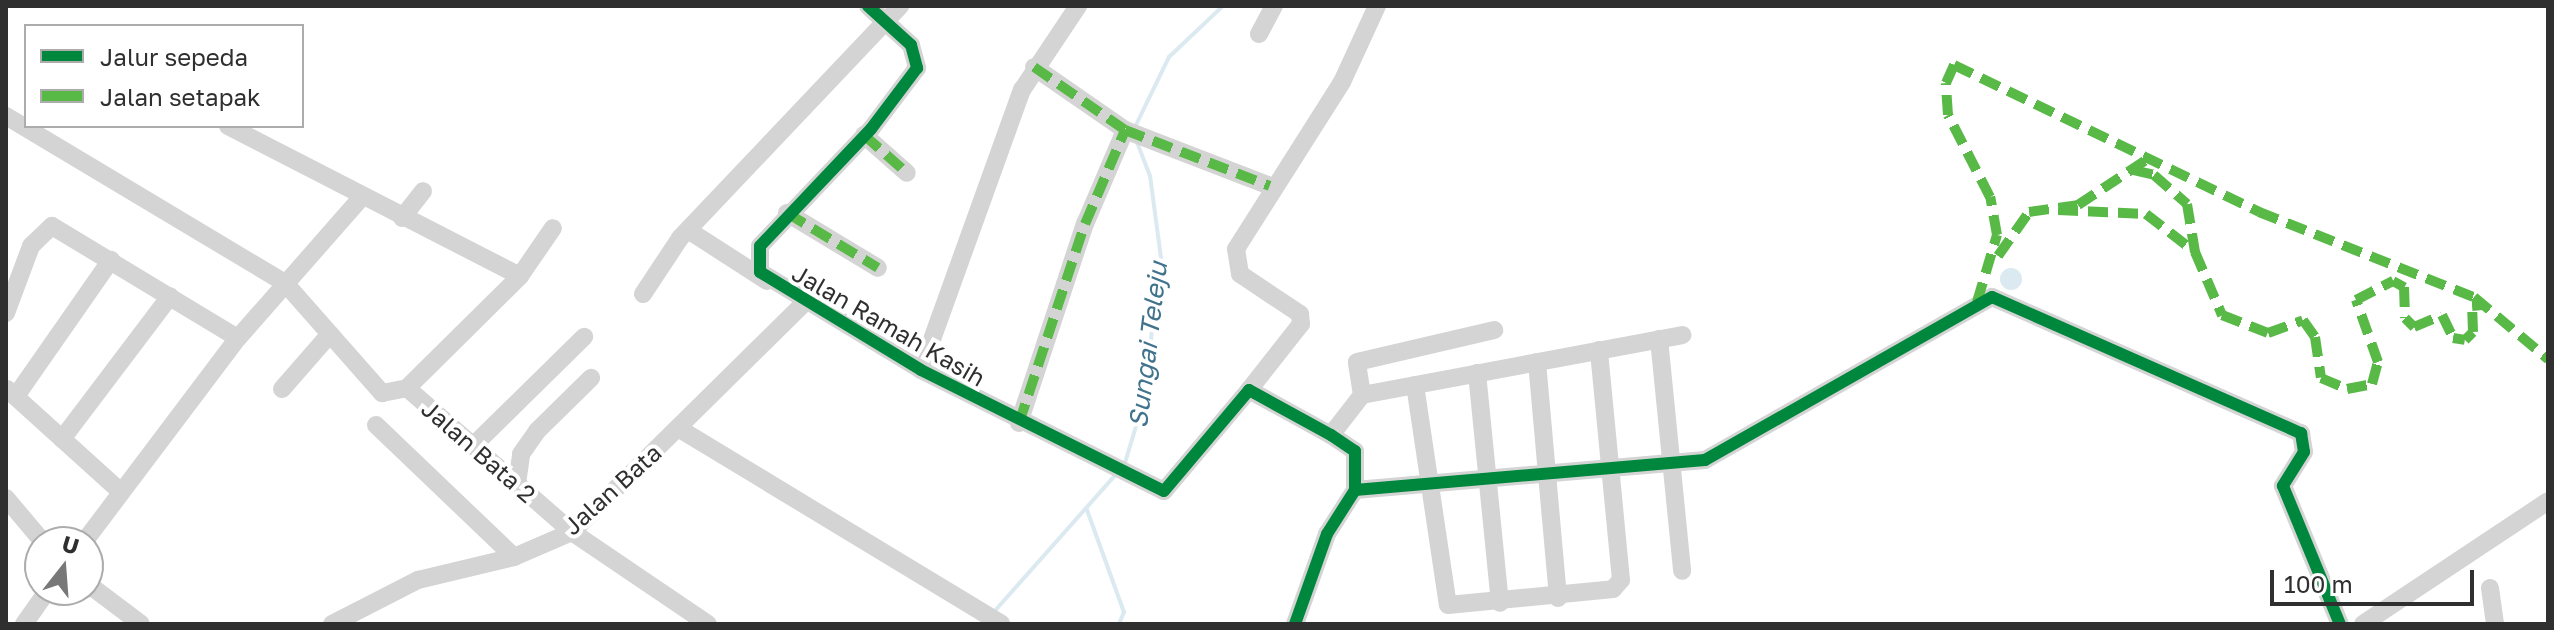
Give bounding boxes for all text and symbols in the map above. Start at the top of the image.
legend [24,24,304,128]
text: Jalur sepeda [100,42,248,71]
text: Jalan setapak [100,82,261,111]
street label: Jalan Ramah Kasih [787,258,991,392]
water label: Sungai Teleju [1122,260,1174,430]
street label: Jalan Bata 2 [416,394,542,508]
street label: Jalan Bata [557,438,667,540]
north arrow [24,526,104,606]
text: U [59,529,82,560]
scale bar [2274,554,2478,604]
text: 100 m [2284,569,2353,598]

